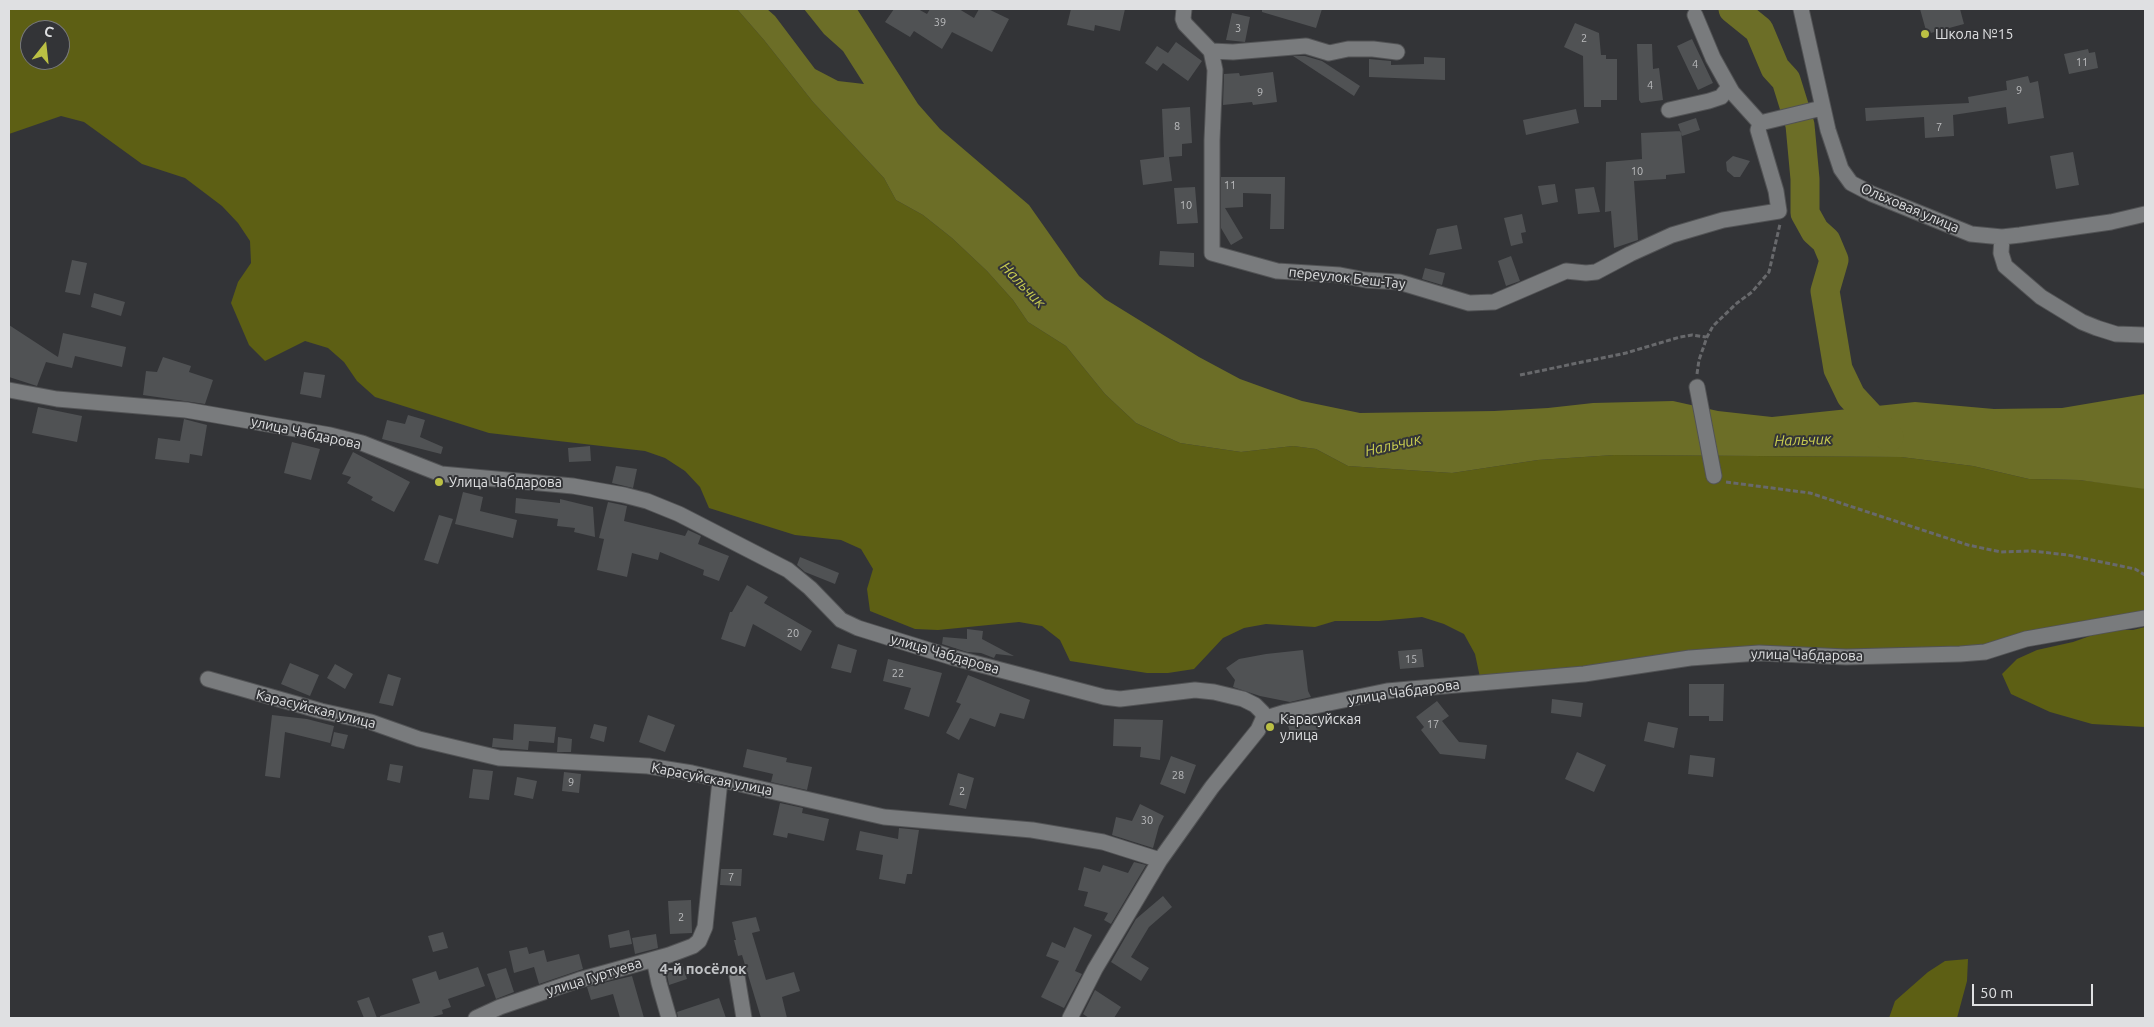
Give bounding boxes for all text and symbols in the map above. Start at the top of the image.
house number: 39 [934,15,946,29]
north arrow [20,20,70,70]
house number: 3 [1235,21,1241,35]
text: С [42,23,55,40]
place label: Школа №15 [1935,26,2014,42]
marker: Школа №15 [1919,28,1931,40]
house number: 2 [1581,31,1587,45]
house number: 11 [2076,55,2088,69]
house number: 4 [1692,57,1698,71]
house number: 4 [1647,78,1653,92]
house number: 9 [2016,83,2022,97]
house number: 9 [1257,85,1263,99]
house number: 8 [1174,119,1180,133]
house number: 7 [1936,120,1942,134]
house number: 10 [1631,164,1643,178]
house number: 11 [1224,178,1236,192]
street label: Ольховая улица [1858,180,1962,236]
house number: 10 [1180,198,1192,212]
water label: Нальчик [997,258,1049,312]
street label: переулок Беш-Тау [1288,264,1406,292]
street label: улица Чабдарова [249,413,363,453]
water label: Нальчик [1363,430,1423,460]
water label: Нальчик [1774,430,1832,450]
place label: Улица Чабдарова [449,474,562,490]
marker: Улица Чабдарова [433,476,445,488]
house number: 20 [787,626,799,640]
street label: улица Чабдарова [889,630,1001,678]
street label: улица Чабдарова [1751,646,1863,664]
house number: 15 [1405,652,1417,666]
house number: 22 [892,666,904,680]
street label: улица Чабдарова [1347,676,1461,708]
street label: Карасуйская улица [254,686,378,732]
place label: Карасуйская улица [1280,711,1361,744]
house number: 17 [1427,717,1439,731]
marker: Карасуйская улица [1264,721,1276,733]
street label: Карасуйская улица [650,759,774,799]
house number: 28 [1172,768,1184,782]
house number: 9 [568,775,574,789]
house number: 2 [959,784,965,798]
house number: 30 [1141,813,1153,827]
house number: 7 [728,870,734,884]
house number: 2 [678,910,684,924]
street label: улица Гуртуева [544,955,644,999]
district label: 4-й посёлок [660,960,746,978]
scale bar [1974,974,2095,1006]
text: 50 m [1980,984,2013,1001]

